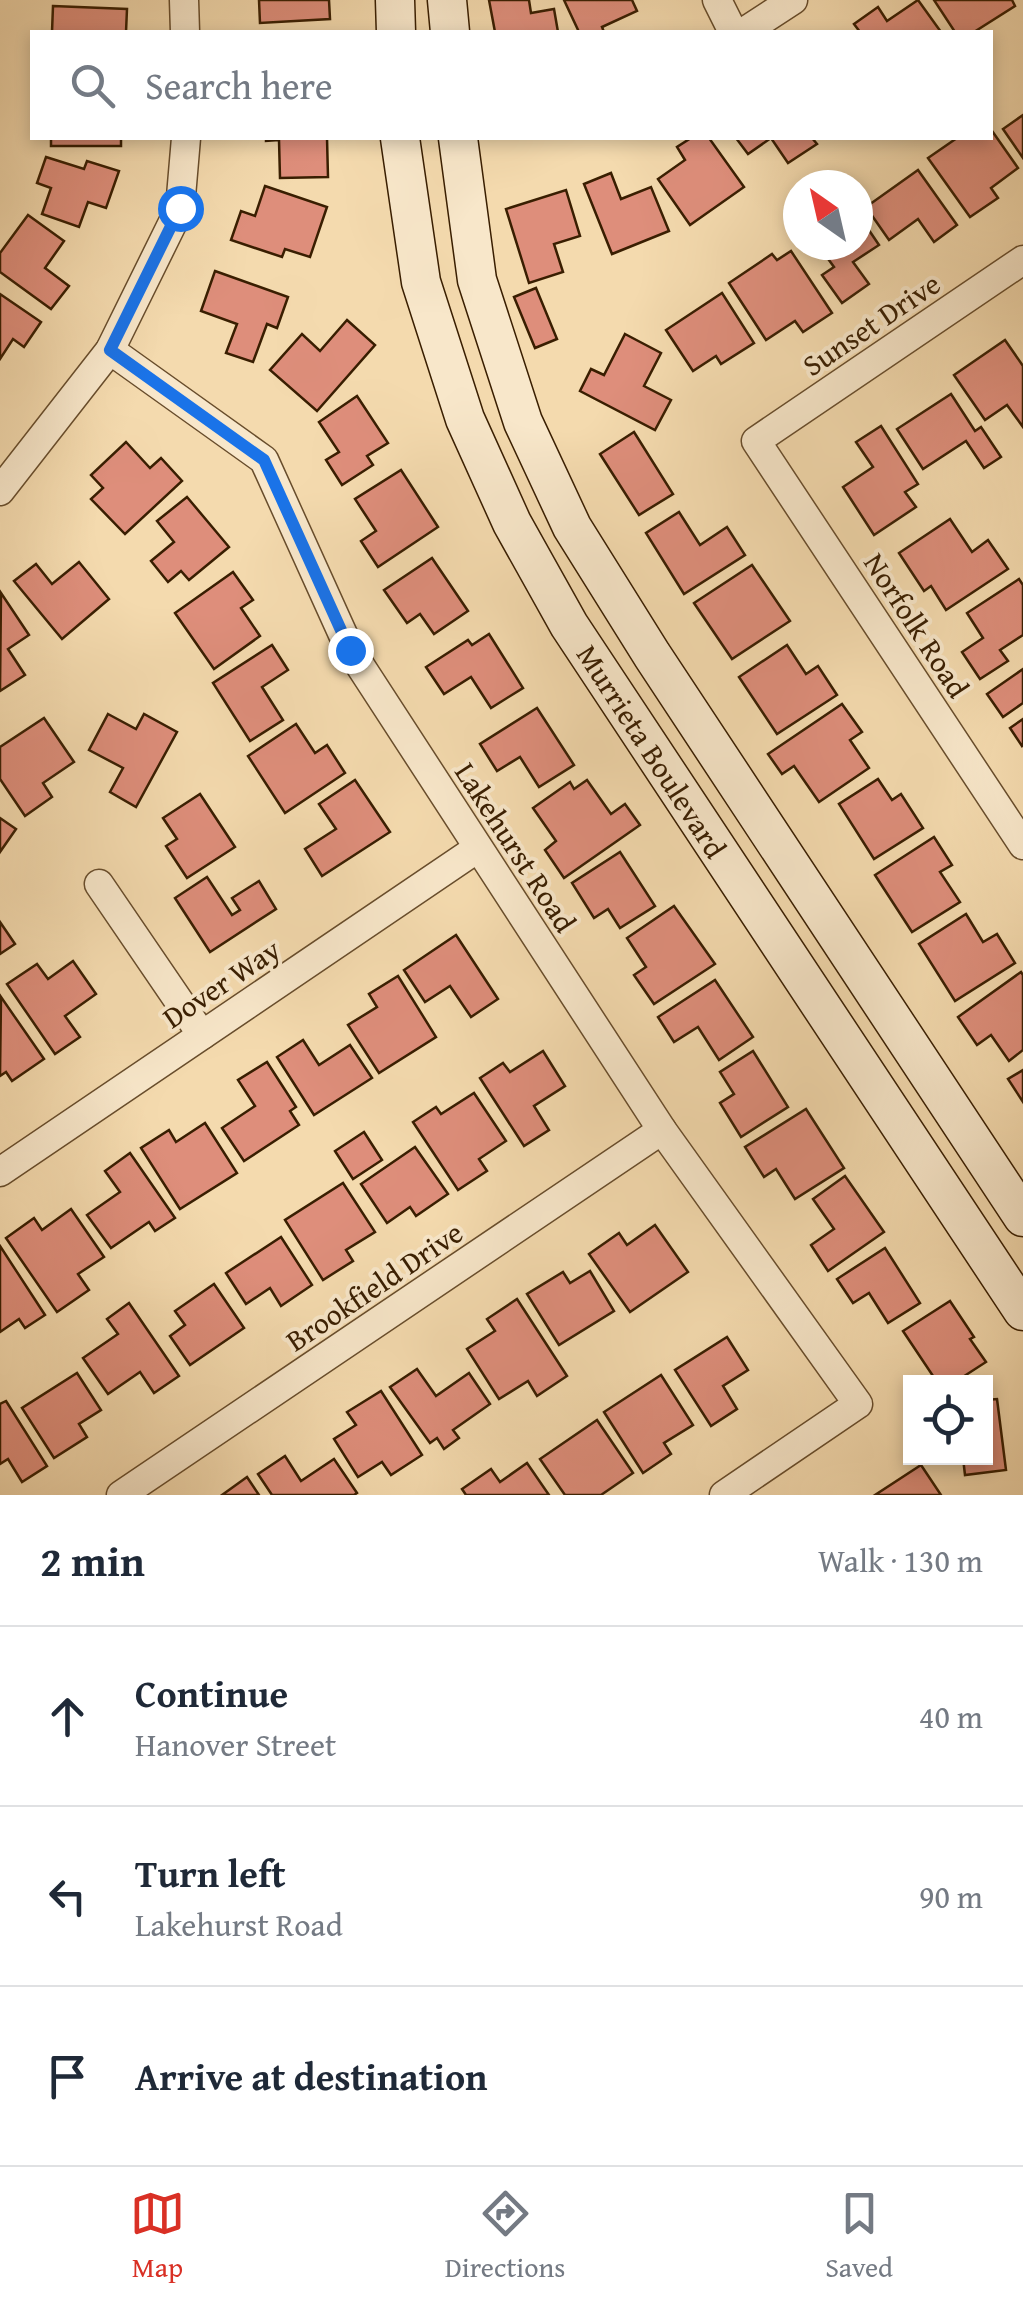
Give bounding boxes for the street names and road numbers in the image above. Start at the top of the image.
street label: Sunset Drive [793,262,949,386]
street label: Norfolk Road [854,544,980,706]
street label: Murrieta Boulevard [566,635,738,867]
street label: Lakehurst Road [444,753,588,941]
street label: Dover Way [153,927,289,1039]
street label: Brookfield Drive [277,1210,471,1362]

